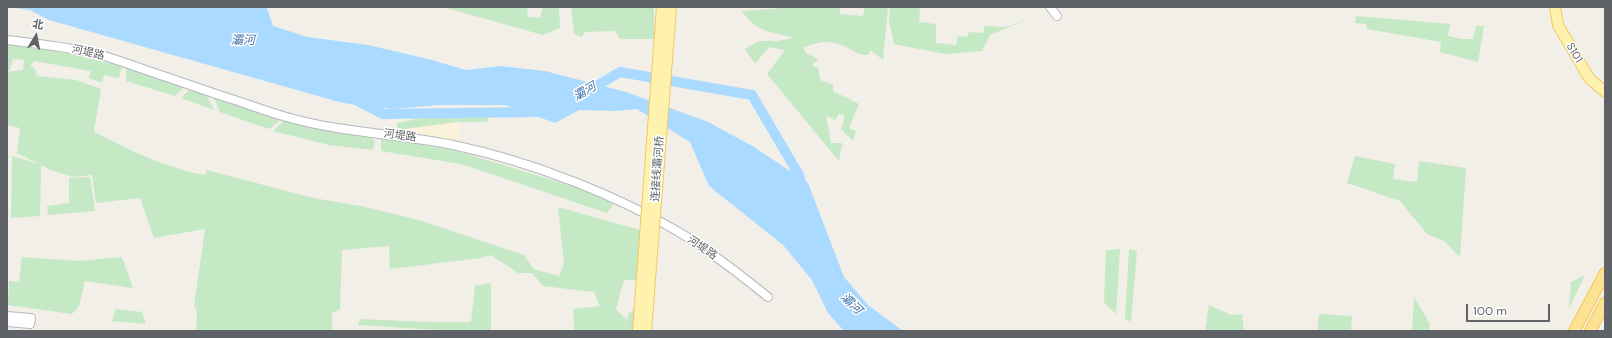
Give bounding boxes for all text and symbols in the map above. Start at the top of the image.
north arrow [16,16,56,56]
text: 北 [31,16,45,32]
water label: 灞河 [231,34,255,48]
street label: S101 [1563,41,1585,65]
street label: 河堤路 [70,43,106,63]
water label: 灞河 [571,80,599,104]
street label: 河堤路 [383,127,417,145]
street label: 连接线灞河桥 [649,136,667,202]
street label: 河堤路 [685,233,719,263]
water label: 灞河 [837,290,865,318]
scale bar [1468,296,1552,322]
text: 100 m [1473,303,1507,319]

